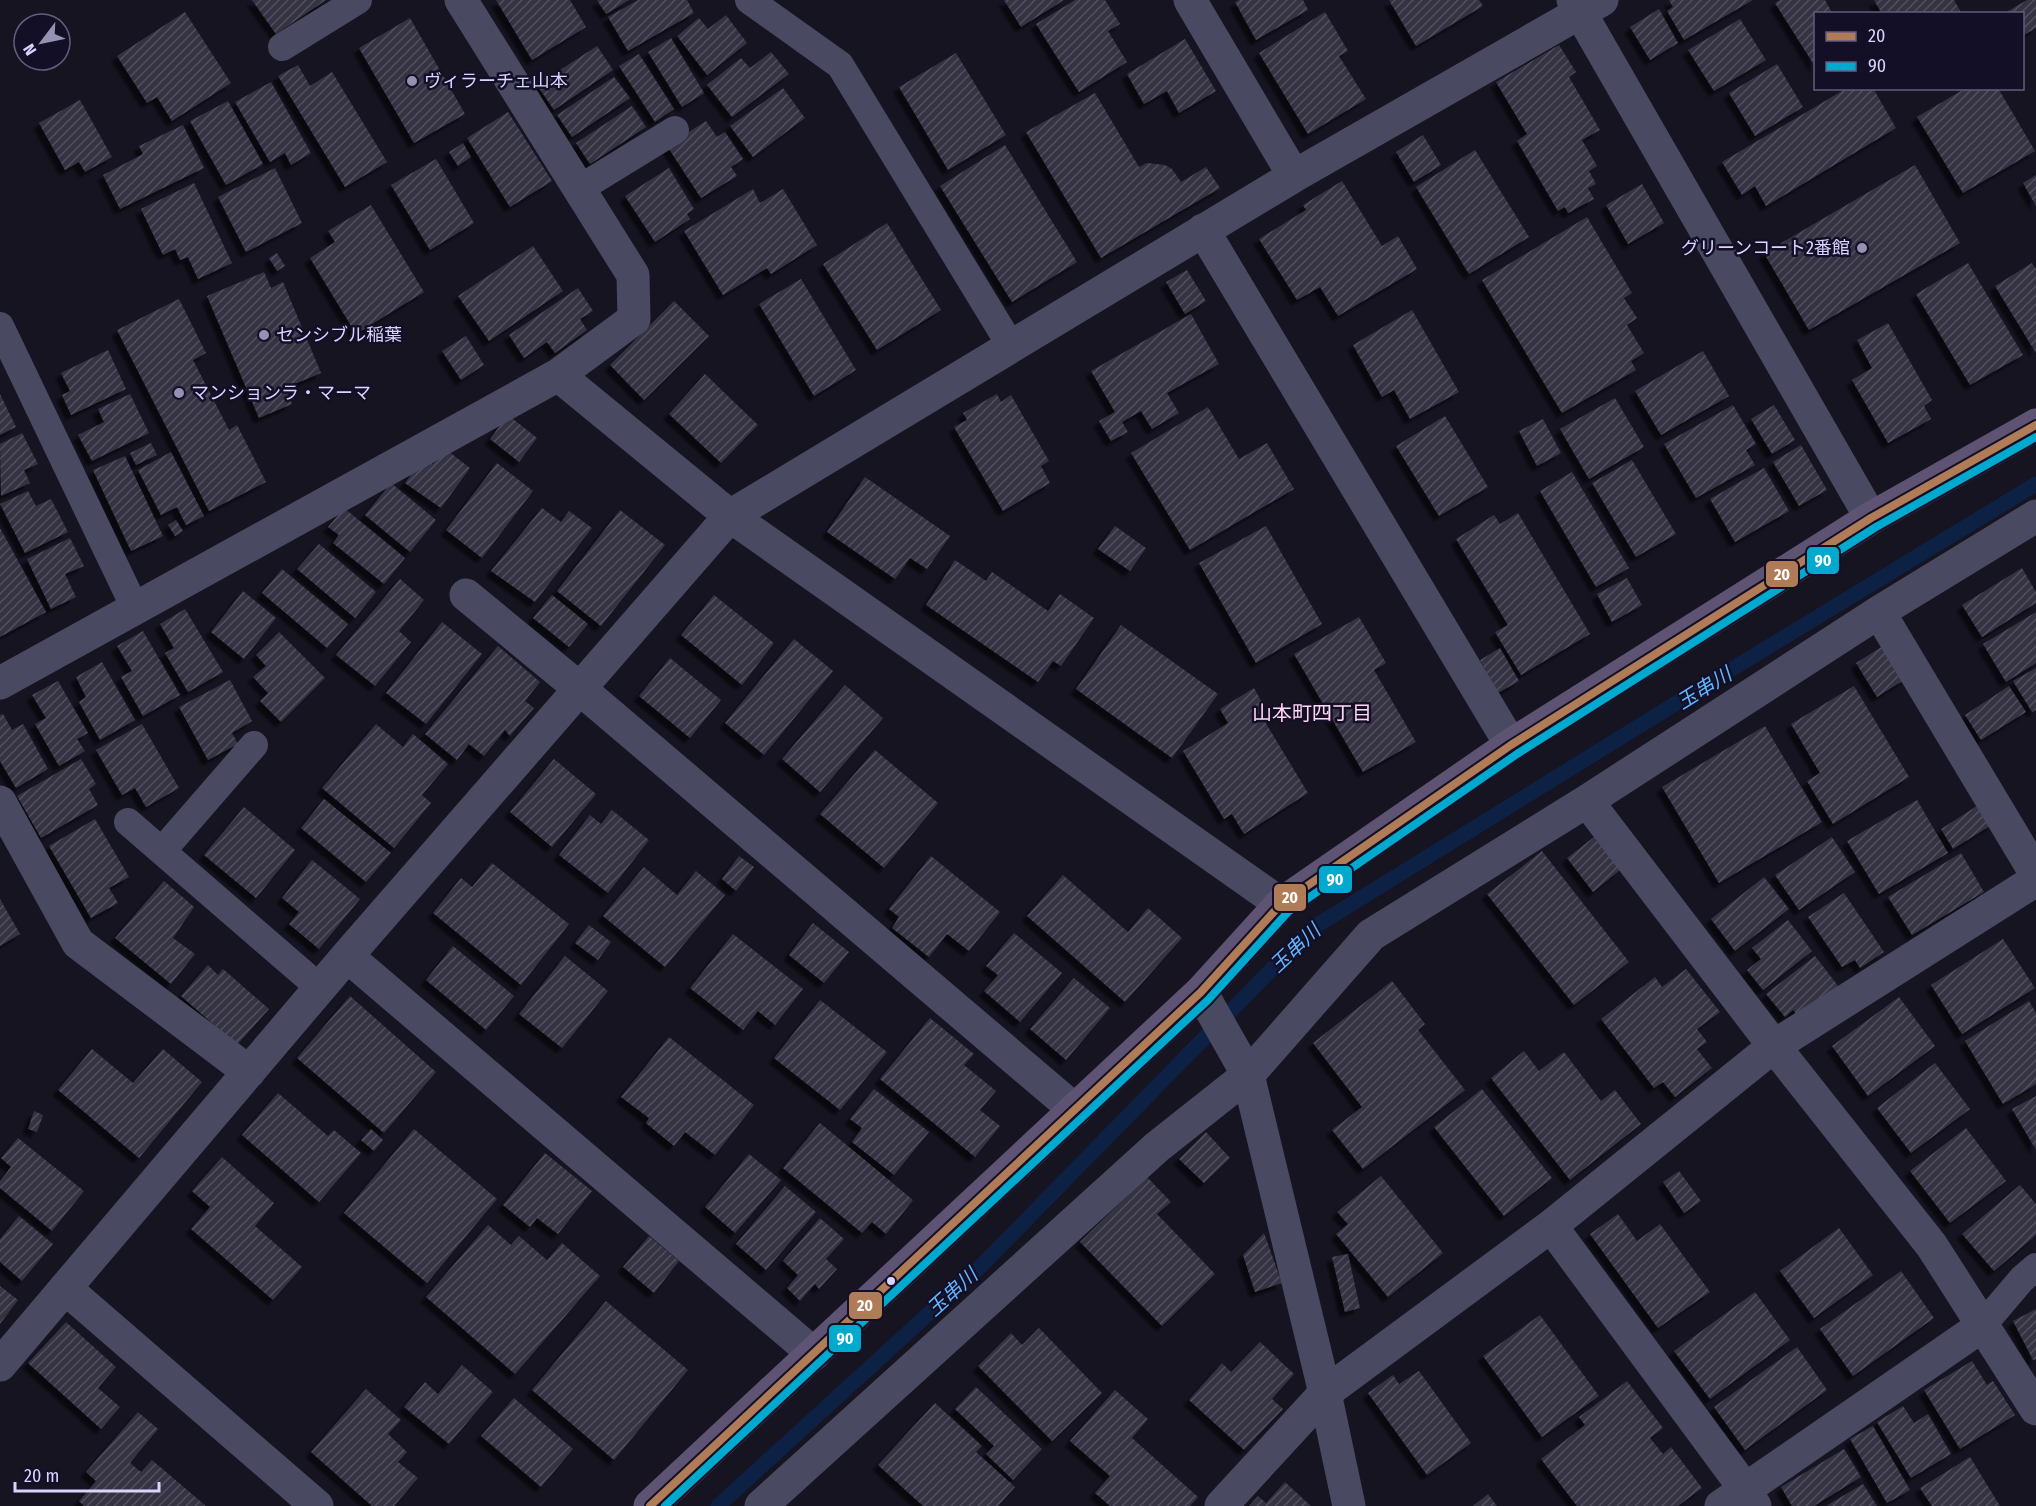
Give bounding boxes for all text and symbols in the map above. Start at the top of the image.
north arrow [12,12,72,72]
legend [1814,12,2024,90]
text: 20 [1868,25,1885,47]
text: N [19,41,40,59]
text: 90 [1868,55,1886,77]
place label: ヴィラーチェ山本 [424,70,568,92]
marker: ヴィラーチェ山本 [405,74,419,88]
place label: グリーンコート2番館 [1681,237,1850,259]
marker: グリーンコート2番館 [1855,241,1869,255]
place label: センシブル稲葉 [276,324,402,346]
marker: センシブル稲葉 [257,328,271,342]
place label: マンションラ・マーマ [191,382,371,404]
marker: マンションラ・マーマ [172,386,186,400]
line badge: 90 [1806,546,1840,575]
text: 90 [1814,551,1832,570]
line badge: 20 [1765,560,1799,588]
text: 20 [1773,565,1790,584]
water label: 玉串川 [1672,661,1737,714]
district label: 山本町四丁目 [1252,701,1372,725]
line badge: 90 [1318,865,1353,894]
text: 90 [1326,870,1344,889]
line badge: 20 [1273,883,1307,912]
text: 20 [1281,888,1298,907]
water label: 玉串川 [1265,917,1327,977]
water label: 玉串川 [922,1262,984,1321]
unlabelled marker [885,1275,897,1287]
line badge: 20 [848,1291,883,1320]
text: 20 [856,1296,873,1315]
line badge: 90 [828,1324,862,1353]
text: 90 [836,1329,854,1348]
scale bar [15,1455,159,1493]
text: 20 m [24,1465,59,1487]

